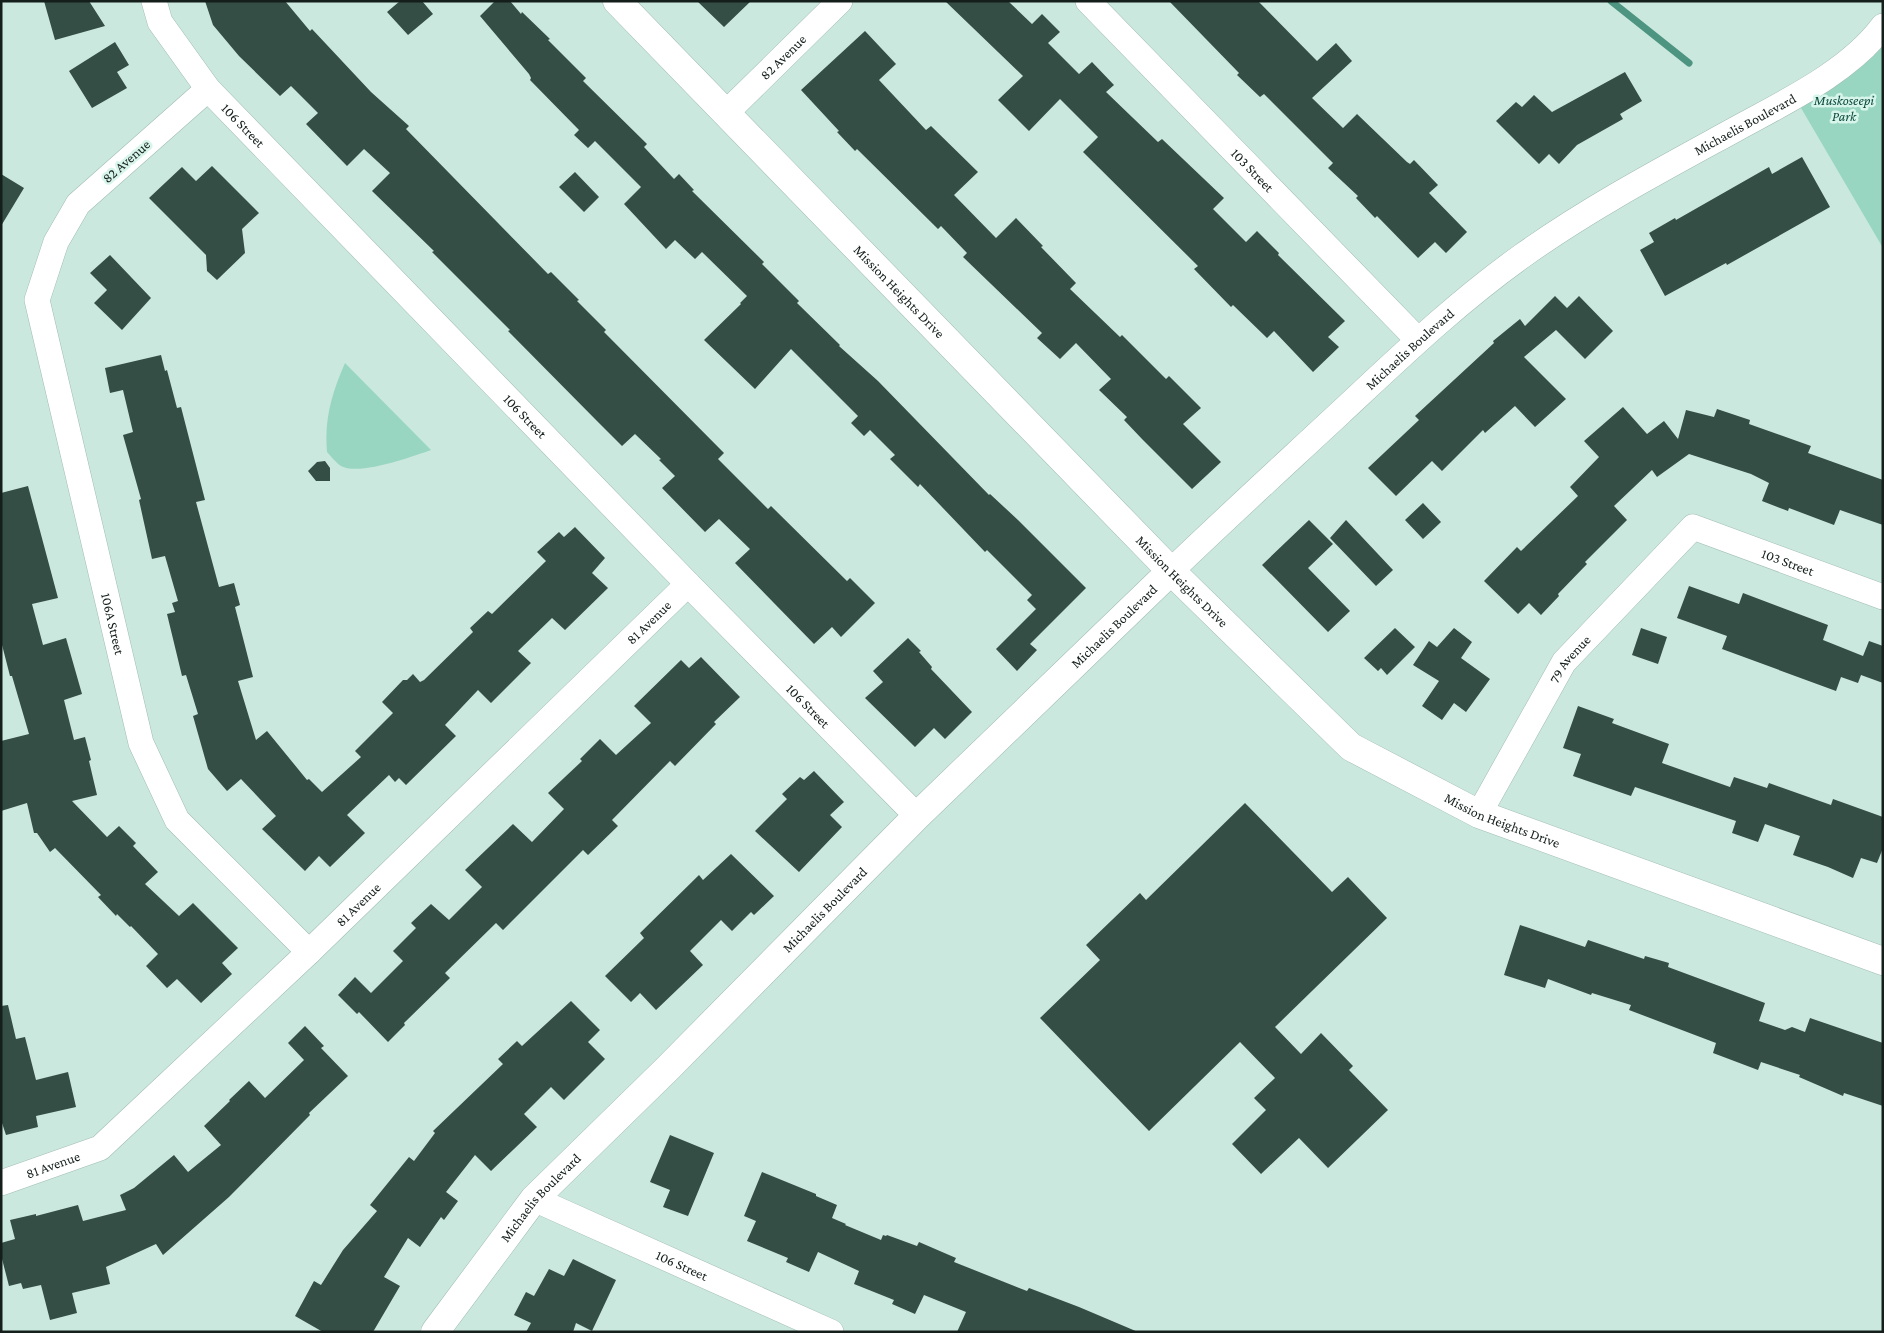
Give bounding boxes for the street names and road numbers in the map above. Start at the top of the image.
street label: 82 Avenue [757,31,809,83]
street label: Michaelis Boulevard [1691,90,1799,158]
street label: 106 Street [218,100,269,151]
street label: 82 Avenue [99,136,153,186]
street label: 103 Street [1228,145,1278,195]
street label: Mission Heights Drive [850,242,948,341]
street label: Michaelis Boulevard [1362,305,1458,393]
street label: 106 Street [500,391,550,442]
street label: Mission Heights Drive [1133,532,1232,630]
street label: 103 Street [1760,545,1817,579]
street label: Michaelis Boulevard [1067,581,1161,671]
street label: 106A Street [98,591,128,657]
street label: 81 Avenue [623,597,674,647]
street label: 79 Avenue [1546,631,1594,686]
street label: 106 Street [783,681,834,731]
street label: Mission Heights Drive [1442,789,1562,851]
street label: Michaelis Boulevard [779,863,871,955]
street label: 81 Avenue [332,879,384,930]
street label: 81 Avenue [24,1148,82,1182]
street label: Michaelis Boulevard [497,1150,584,1245]
street label: 106 Street [653,1247,711,1284]

